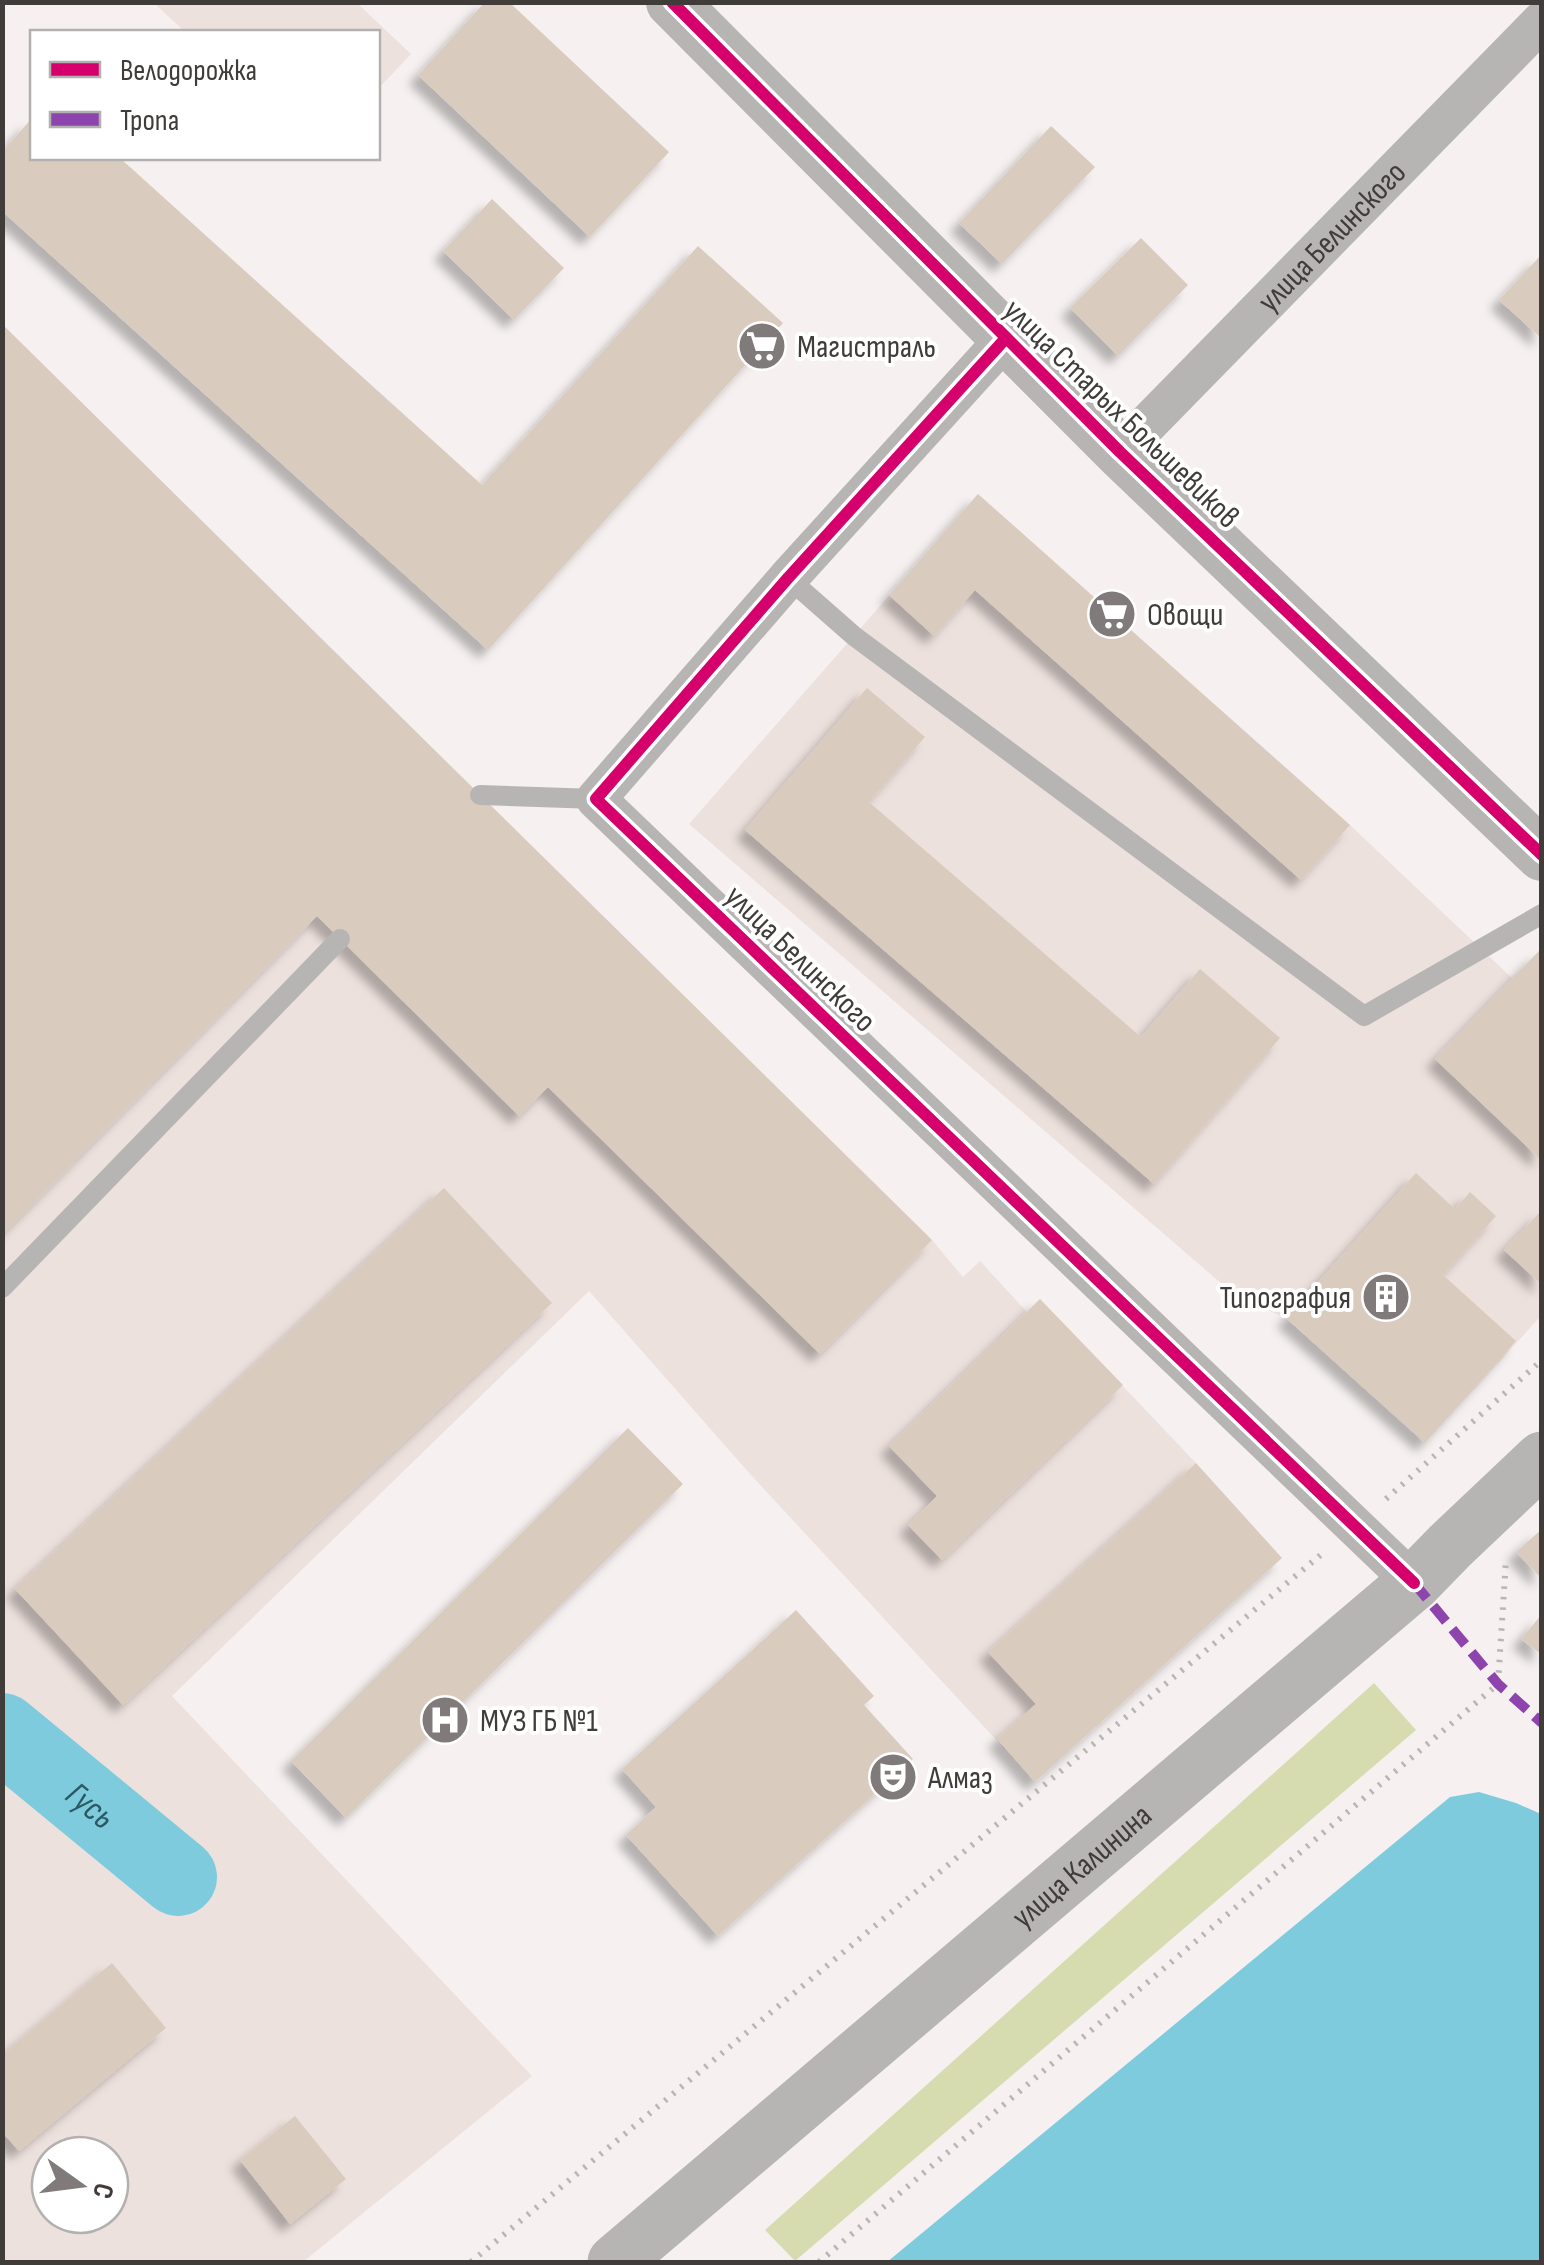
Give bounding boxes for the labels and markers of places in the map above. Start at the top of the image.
supermarket icon: Магистраль [736,320,788,372]
place label: Магистраль [797,328,936,367]
supermarket icon: Овощи [1086,588,1138,640]
place label: Овощи [1147,596,1223,635]
building icon: Типография [1360,1271,1412,1323]
place label: Типография [1219,1279,1351,1318]
hospital icon: МУЗ ГБ №1 [419,1694,471,1746]
place label: МУЗ ГБ №1 [480,1702,598,1741]
theatre icon: Алмаз [867,1751,919,1803]
place label: Алмаз [927,1759,993,1798]

